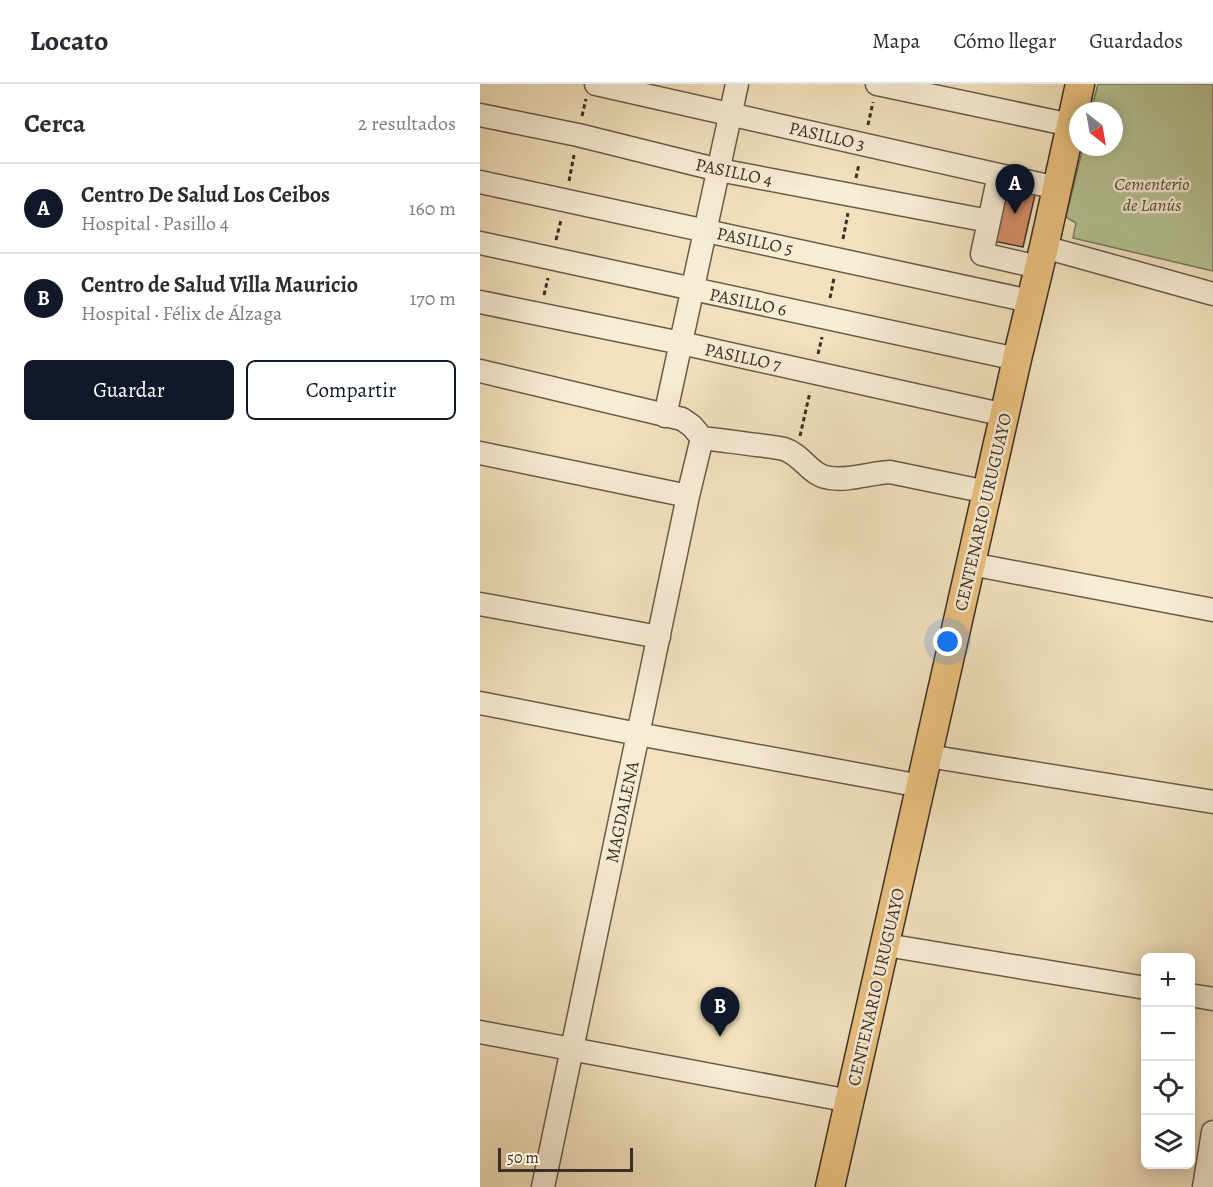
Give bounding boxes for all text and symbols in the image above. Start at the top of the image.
text: Locato [30,22,108,60]
text: Mapa [872,27,920,55]
text: Cómo llegar [953,27,1056,55]
text: Guardados [1089,27,1183,55]
north arrow [1069,102,1123,156]
text: Cerca [24,106,86,141]
text: 2 resultados [358,110,456,137]
street label: PASILLO 3 [787,116,867,156]
street label: PASILLO 4 [693,152,775,192]
pin: A [996,164,1034,214]
park label: Cementerio de Lanús [1114,172,1190,217]
text: Centro De Salud Los Ceibos [81,180,330,210]
text: A [37,195,50,222]
text: 160 m [409,195,456,222]
text: Hospital · Pasillo 4 [81,210,229,237]
street label: PASILLO 5 [715,221,795,261]
text: Centro de Salud Villa Mauricio [81,270,358,300]
street label: PASILLO 6 [707,282,789,322]
text: B [37,285,50,312]
text: 170 m [410,285,456,312]
text: Hospital · Félix de Álzaga [81,300,282,327]
street label: PASILLO 7 [703,337,784,377]
button: Guardar [24,360,234,420]
button: Compartir [246,360,456,420]
street label: CENTENARIO URUGUAYO [949,411,1017,613]
your location [933,627,962,656]
street label: MAGDALENA [600,759,645,865]
street label: CENTENARIO URUGUAYO [842,886,910,1088]
map controls [1141,953,1195,1169]
button: + [1141,953,1195,1007]
pin: B [700,988,740,1037]
button: − [1141,1007,1195,1061]
button: locate [1141,1061,1195,1115]
button: layers [1141,1115,1195,1169]
scale bar [498,1145,633,1172]
text: 50 m [507,1147,539,1169]

